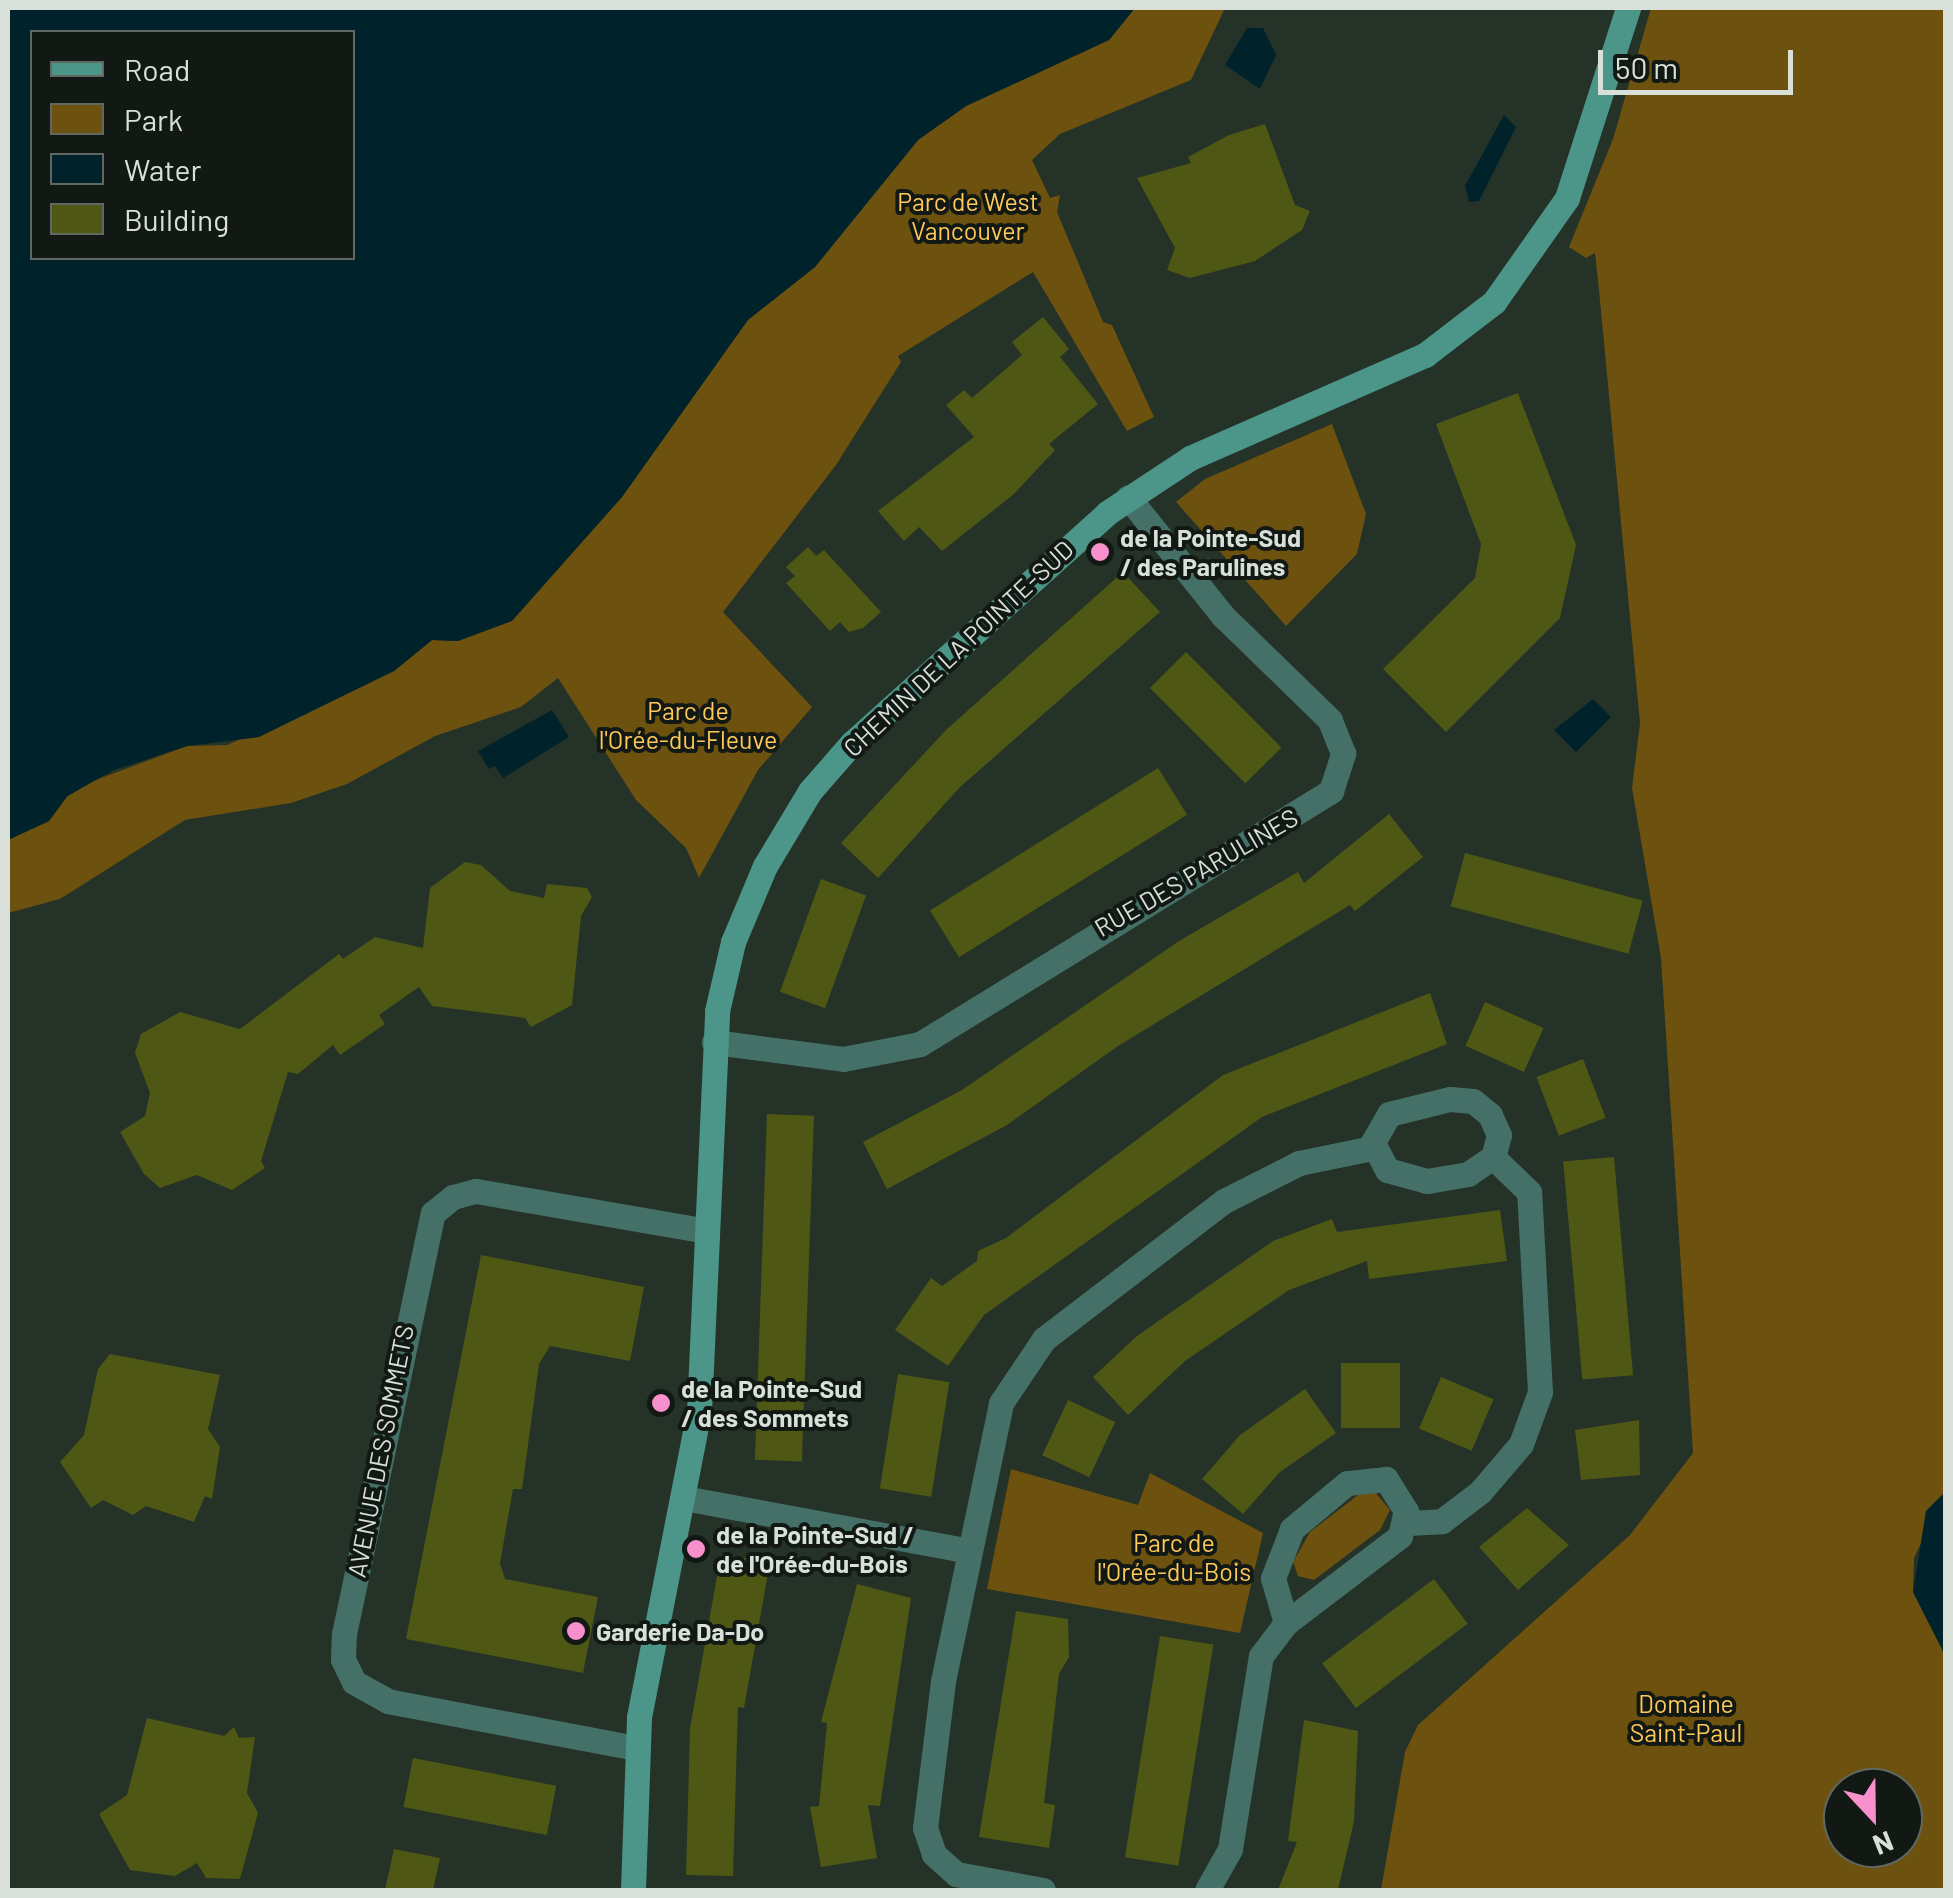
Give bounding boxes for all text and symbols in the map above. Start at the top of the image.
legend [30,30,355,260]
scale bar [1603,30,1798,92]
text: 50 m [1615,49,1678,85]
text: Road [124,51,190,87]
text: Park [124,101,183,137]
text: Water [124,151,202,187]
park label: Parc de West Vancouver [897,187,1039,246]
text: Building [124,201,229,237]
place label: de la Pointe-Sud / des Parulines [1120,523,1301,582]
street label: CHEMIN DE LA POINTE-SUD [837,534,1079,762]
marker: de la Pointe-Sud / des Parulines [1089,541,1111,563]
park label: Parc de l'Orée-du-Fleuve [599,696,777,755]
street label: RUE DES PARULINES [1089,802,1303,942]
street label: AVENUE DES SOMMETS [341,1322,419,1580]
place label: de la Pointe-Sud / des Sommets [681,1374,862,1433]
marker: de la Pointe-Sud / des Sommets [650,1392,672,1414]
place label: de la Pointe-Sud / de l'Orée-du-Bois [716,1520,914,1579]
park label: Parc de l'Orée-du-Bois [1097,1528,1251,1587]
marker: de la Pointe-Sud / de l'Orée-du-Bois [685,1538,707,1560]
place label: Garderie Da-Do [596,1616,764,1646]
marker: Garderie Da-Do [565,1620,587,1642]
park label: Domaine Saint-Paul [1630,1689,1742,1748]
north arrow [1823,1768,1923,1868]
text: N [1868,1825,1898,1863]

